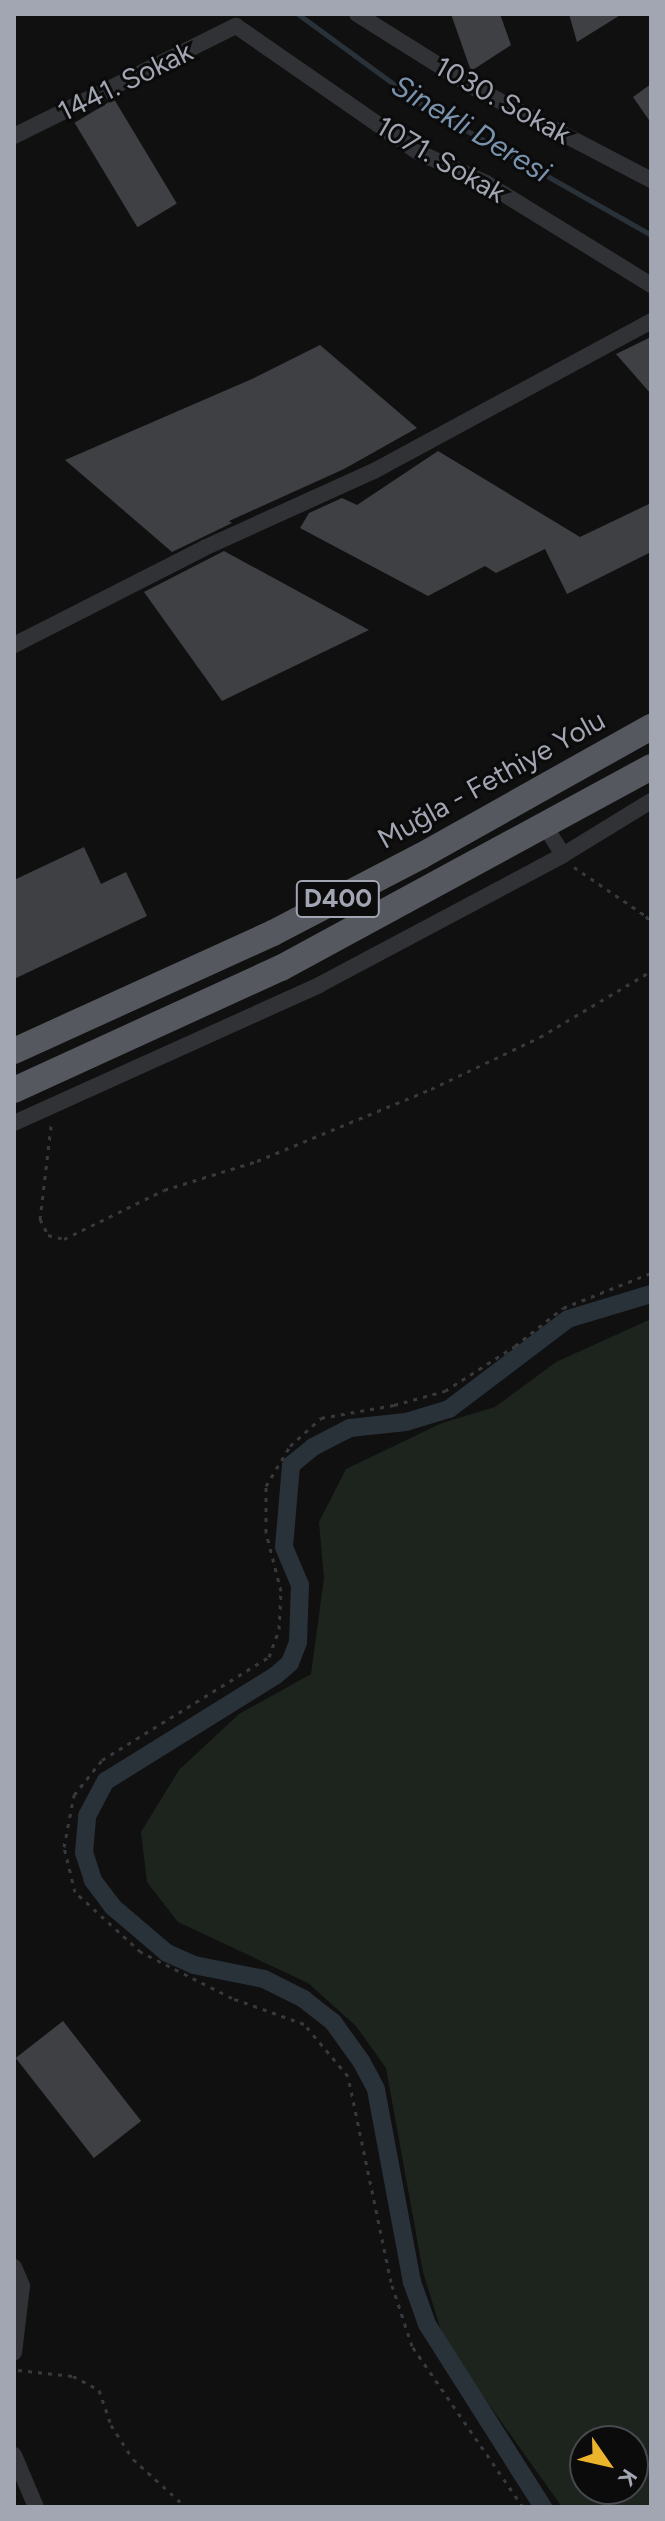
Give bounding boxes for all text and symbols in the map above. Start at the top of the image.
street label: 1441. Sokak [52,34,198,128]
street label: 1030. Sokak [429,49,577,151]
water label: Sinekli Deresi [385,67,557,191]
street label: 1071. Sokak [370,109,512,209]
street label: Muğla - Fethiye Yolu [372,703,610,855]
road number: D400 [294,877,382,921]
north arrow [569,2425,649,2505]
text: K [612,2464,643,2491]

